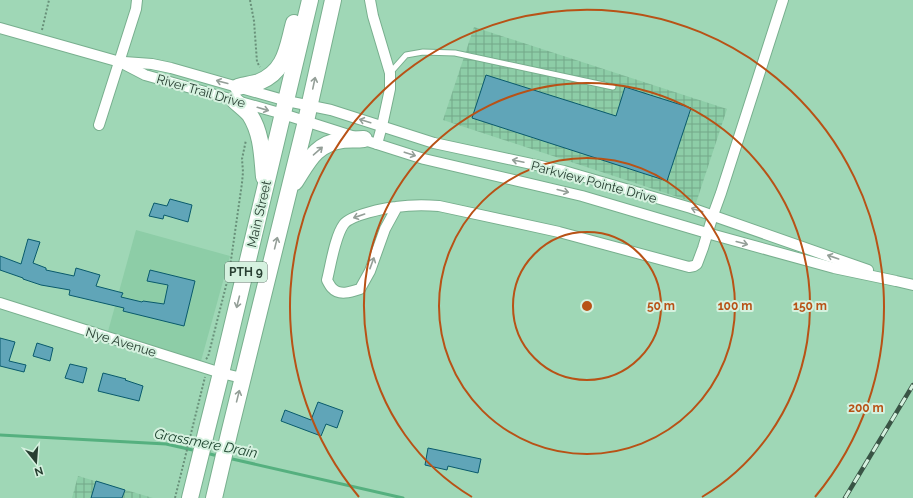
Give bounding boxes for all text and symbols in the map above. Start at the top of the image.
street label: River Trail Drive [155,71,247,111]
one-way arrow [311,77,319,90]
one-way arrow [216,78,229,86]
one-way arrow [256,105,269,113]
one-way arrow [359,117,372,124]
one-way arrow [313,147,323,156]
one-way arrow [403,151,416,158]
one-way arrow [512,157,525,165]
street label: Parkview Pointe Drive [529,158,659,206]
street label: Main Street [244,178,274,249]
one-way arrow [556,188,569,196]
one-way arrow [691,206,704,213]
one-way arrow [352,213,365,220]
one-way arrow [272,237,280,250]
one-way arrow [735,240,748,247]
one-way arrow [827,253,840,260]
one-way arrow [369,258,377,270]
road number: PTH 9 [225,262,267,282]
one-way arrow [234,295,242,308]
centre of rings [580,299,594,313]
text: 50 m [647,299,675,313]
text: 100 m [718,299,752,313]
text: 150 m [793,299,827,313]
street label: Nye Avenue [84,324,158,360]
one-way arrow [235,390,242,403]
text: 200 m [848,401,884,415]
water label: Grassmere Drain [153,425,259,461]
north arrow [16,442,56,482]
text: N [33,464,45,479]

